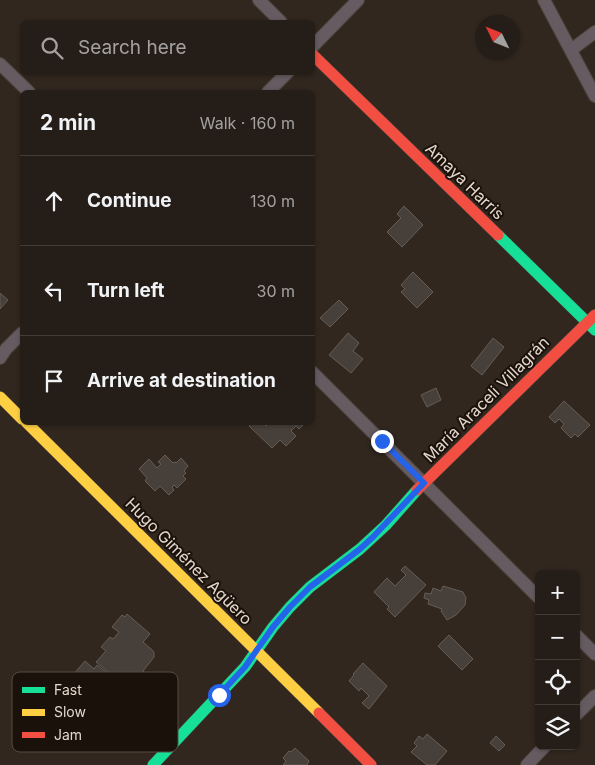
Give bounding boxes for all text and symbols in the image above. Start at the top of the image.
north arrow [475,15,520,60]
search box [20,20,315,75]
icon: search [38,34,66,62]
text: Search here [78,36,187,59]
text: 2 min [40,110,96,135]
text: Walk · 160 m [200,113,295,133]
street label: Amaya Harris [421,138,509,224]
icon: ahead [40,187,68,215]
text: Continue [87,189,172,212]
text: 130 m [250,191,295,211]
icon: left [40,277,68,305]
text: Turn left [87,279,165,302]
text: 30 m [257,281,295,301]
street label: María Araceli Villagrán [419,332,553,466]
icon: arrive [40,367,68,395]
text: Arrive at destination [87,369,276,392]
route end [371,430,394,453]
street label: Hugo Giménez Agüero [121,493,257,629]
map controls [535,570,580,750]
button: + [535,570,580,615]
button: − [535,615,580,660]
button: locate [535,660,580,705]
legend [12,672,178,752]
text: Fast [54,681,82,698]
route start [208,684,231,707]
text: Slow [54,703,86,720]
button: layers [535,705,580,750]
text: Jam [54,726,82,743]

